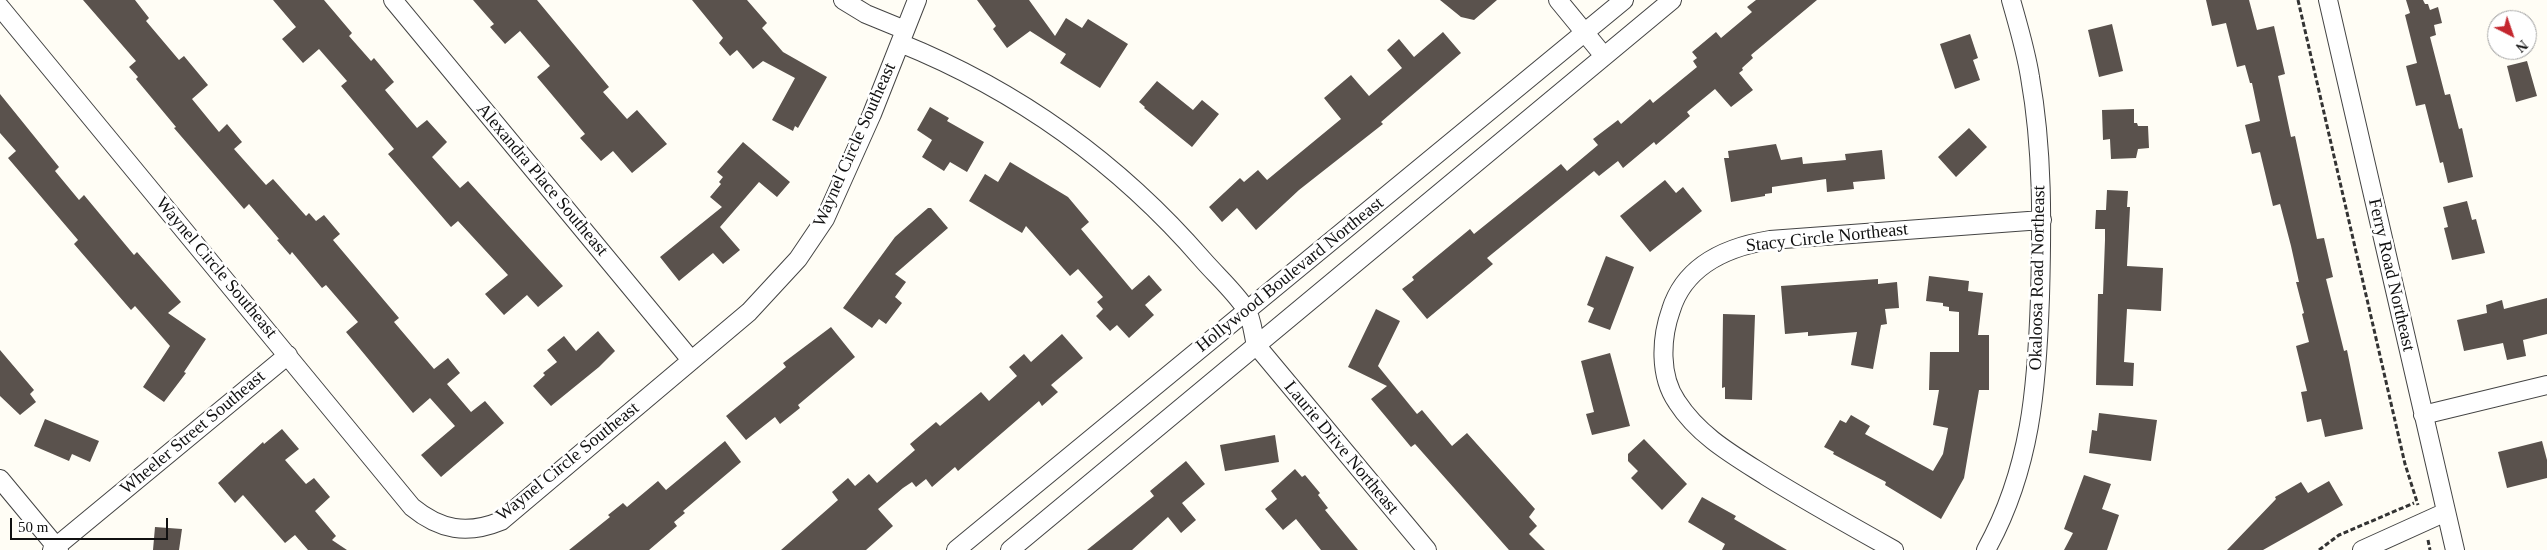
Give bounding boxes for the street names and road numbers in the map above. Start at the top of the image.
street label: Waynel Circle Southeast [809,60,901,230]
street label: Alexandra Place Southeast [472,99,612,261]
street label: Okaloosa Road Northeast [2026,185,2050,371]
street label: Waynel Circle Southeast [151,193,281,343]
street label: Hollywood Boulevard Northeast [1192,193,1388,357]
street label: Ferry Road Northeast [2363,197,2419,353]
street label: Stacy Circle Northeast [1745,219,1909,257]
street label: Wheeler Street Southeast [116,366,270,500]
street label: Laurie Drive Northeast [1279,377,1403,519]
street label: Waynel Circle Southeast [492,398,644,526]

